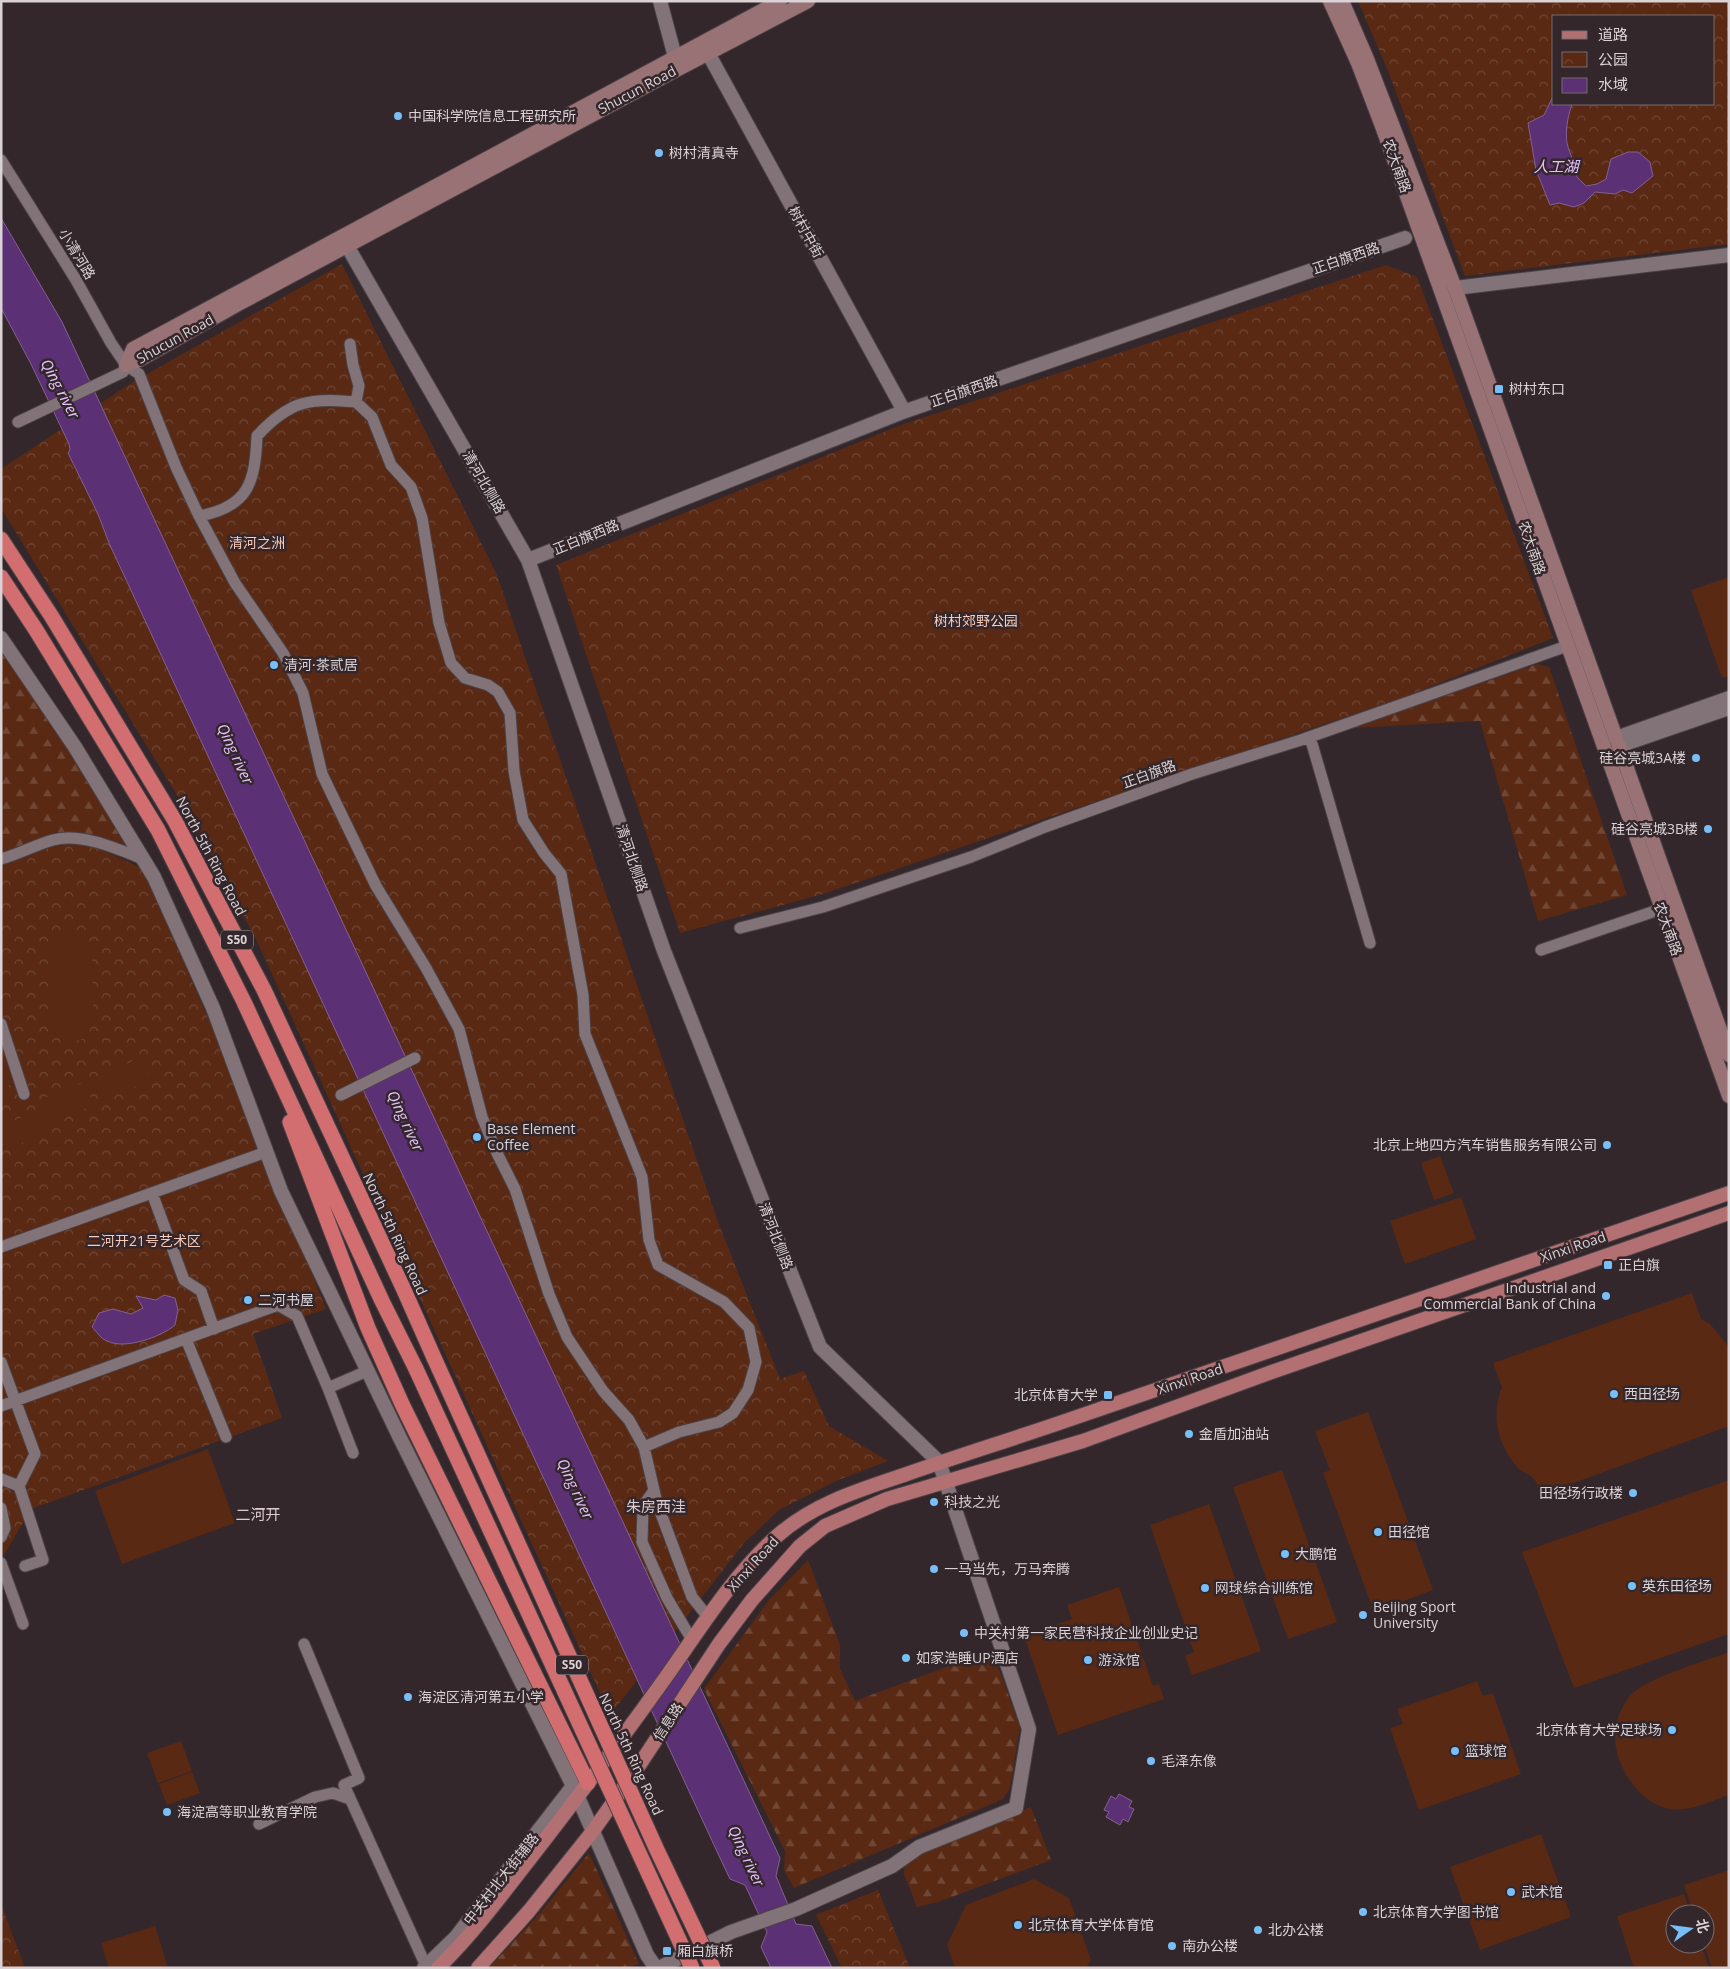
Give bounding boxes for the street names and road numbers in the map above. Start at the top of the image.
street label: Shucun Road [594,61,679,118]
street label: 农大南路 [1379,136,1416,195]
street label: 树村中街 [785,203,828,261]
street label: 小清河路 [55,225,100,283]
street label: 正白旗西路 [1310,237,1382,278]
street label: Shucun Road [133,309,217,368]
street label: 正白旗西路 [928,370,1000,411]
street label: 清河北侧路 [459,447,510,517]
street label: 正白旗西路 [550,515,622,558]
street label: 农大南路 [1514,518,1551,577]
street label: 正白旗路 [1119,755,1178,792]
street label: North 5th Ring Road [172,793,251,919]
street label: 清河北侧路 [612,822,653,894]
street label: 农大南路 [1650,899,1687,958]
road number: S50 [221,930,253,950]
street label: North 5th Ring Road [359,1170,432,1298]
street label: 清河北侧路 [755,1200,798,1272]
street label: Xinxi Road [1538,1226,1608,1267]
street label: Xinxi Road [1155,1358,1225,1399]
street label: Xinxi Road [723,1532,782,1595]
road number: S50 [556,1656,588,1674]
street label: North 5th Ring Road [595,1690,668,1818]
street label: 信息路 [648,1699,687,1745]
street label: 中关村北大街辅路 [459,1829,543,1929]

